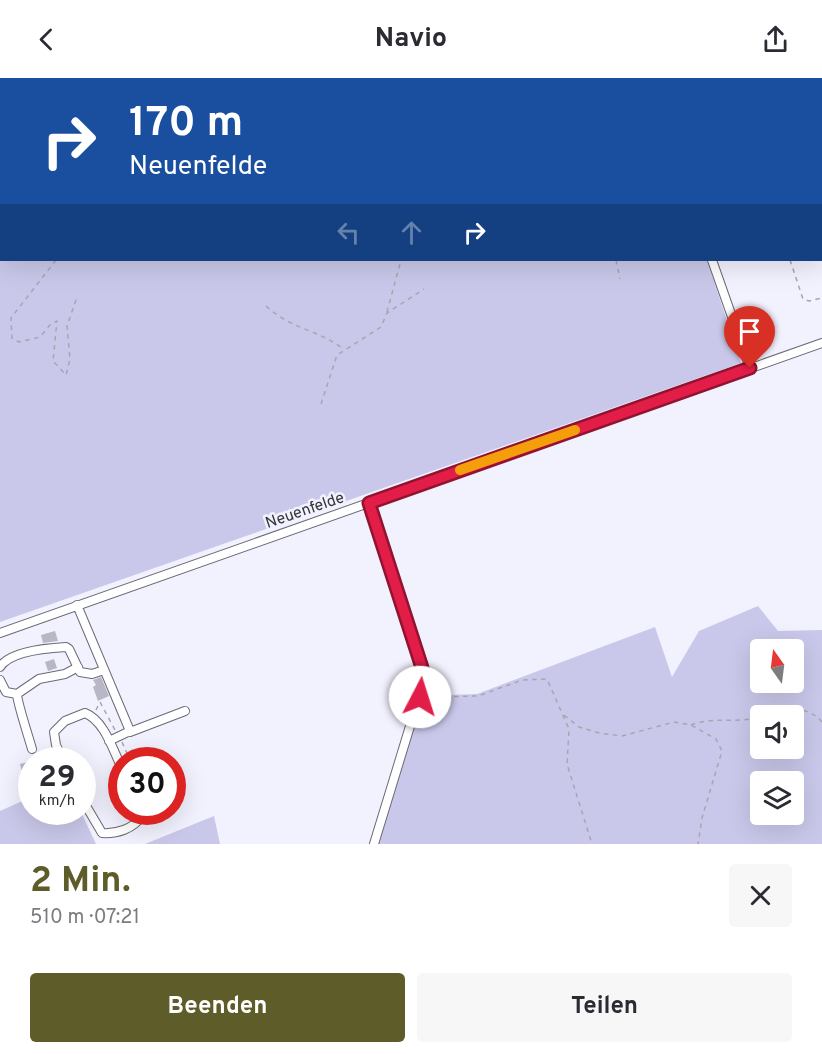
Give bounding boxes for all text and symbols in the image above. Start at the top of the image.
text: Navio [375,22,447,56]
icon: back [30,23,63,56]
icon: share [759,23,792,56]
text: 170 m [129,98,243,151]
icon: right [30,102,108,180]
text: Neuenfelde [129,150,267,184]
icon: left [332,216,365,249]
icon: ahead [395,216,428,249]
icon: right [458,216,491,249]
pin [724,306,775,368]
icon: arrive [733,315,766,348]
street label: Neuenfelde [263,488,347,534]
north arrow [750,639,804,693]
map controls [750,639,804,825]
position arrow [388,665,452,729]
button: sound [750,705,804,759]
speed limit sign: 30 [108,747,186,825]
text: 29 [39,760,75,797]
button: layers [750,771,804,825]
text: km/h [39,792,75,811]
text: 2 Min. [30,859,131,905]
button: close [729,864,792,927]
text: 510 m · 07:21 [30,905,140,931]
button: Beenden [30,973,405,1042]
button: Teilen [417,973,792,1042]

